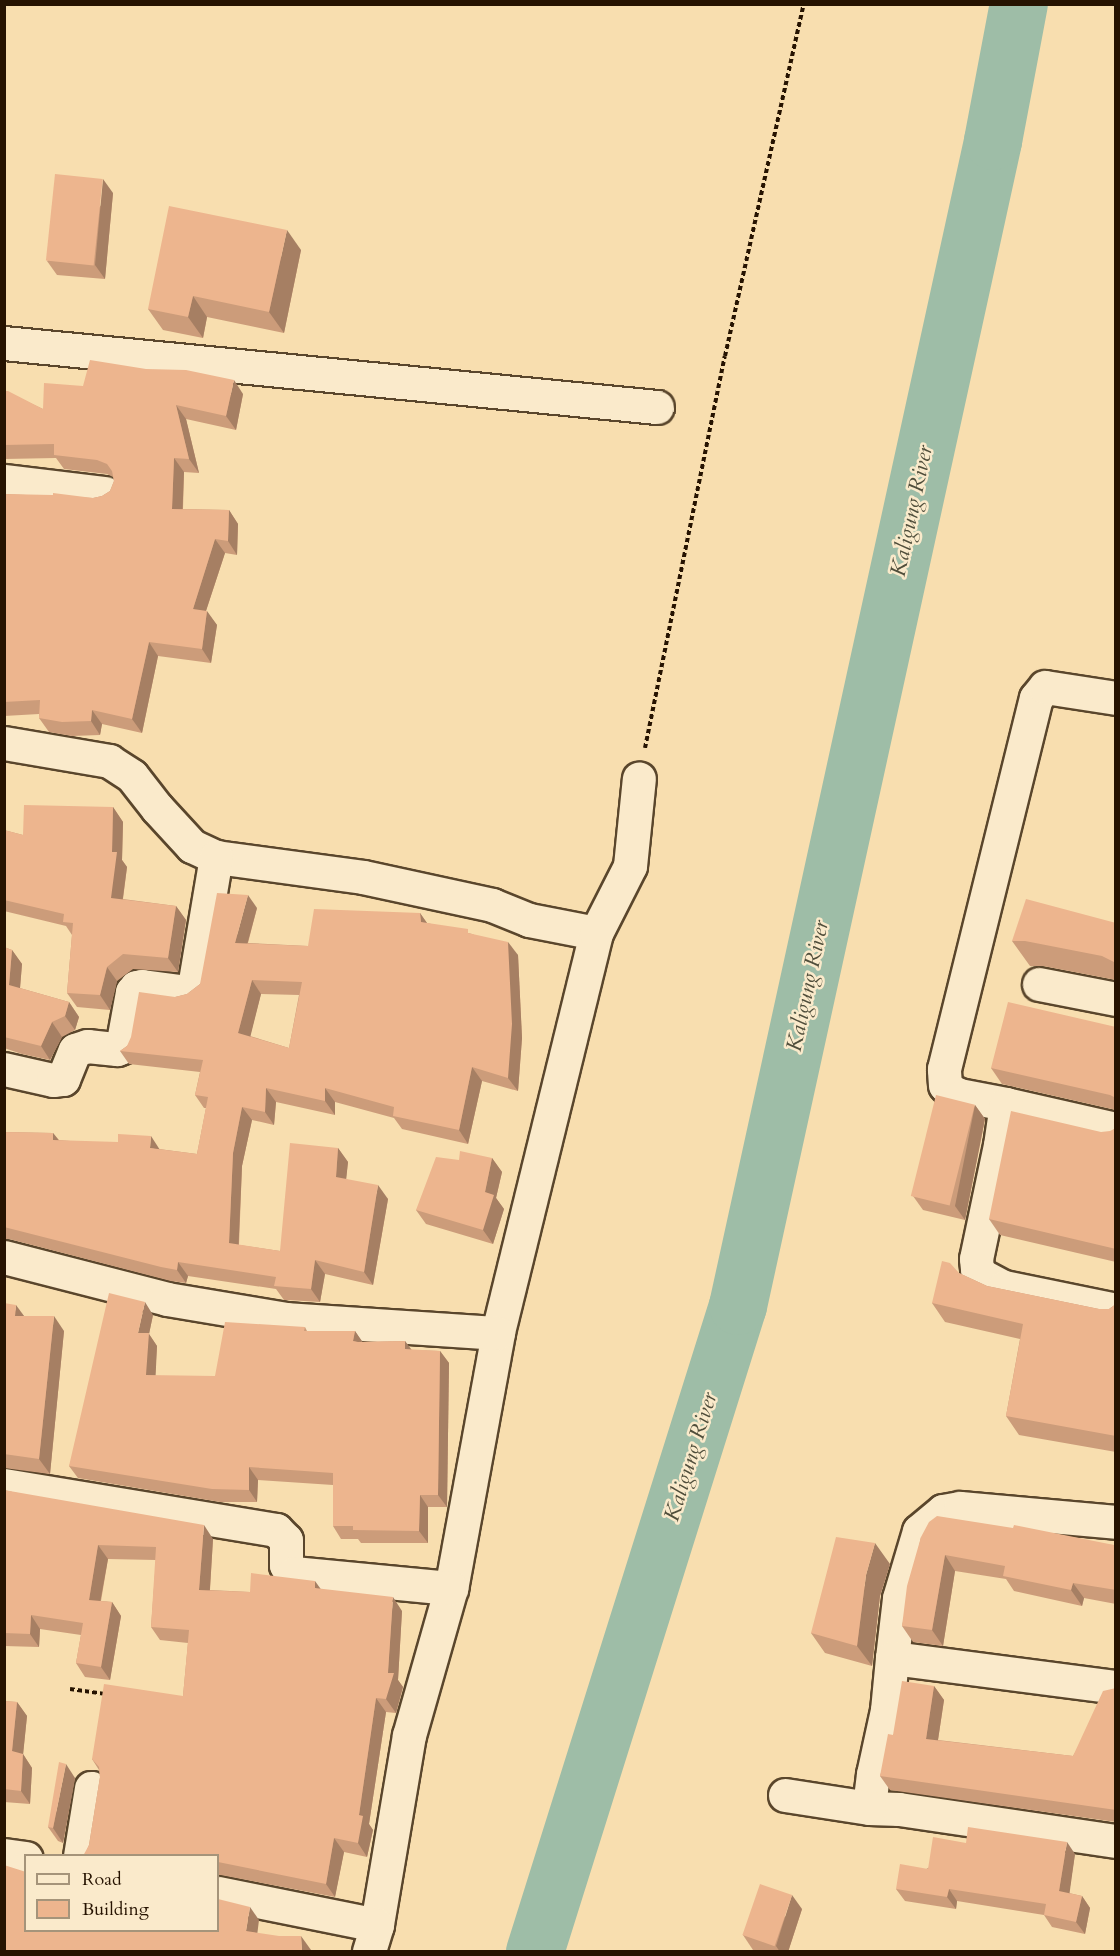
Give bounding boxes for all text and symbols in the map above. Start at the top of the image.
water label: Kaligung River [885,443,939,579]
water label: Kaligung River [781,918,835,1054]
water label: Kaligung River [659,1389,723,1525]
legend [24,1854,219,1932]
text: Road [82,1867,122,1892]
text: Building [82,1897,149,1922]

